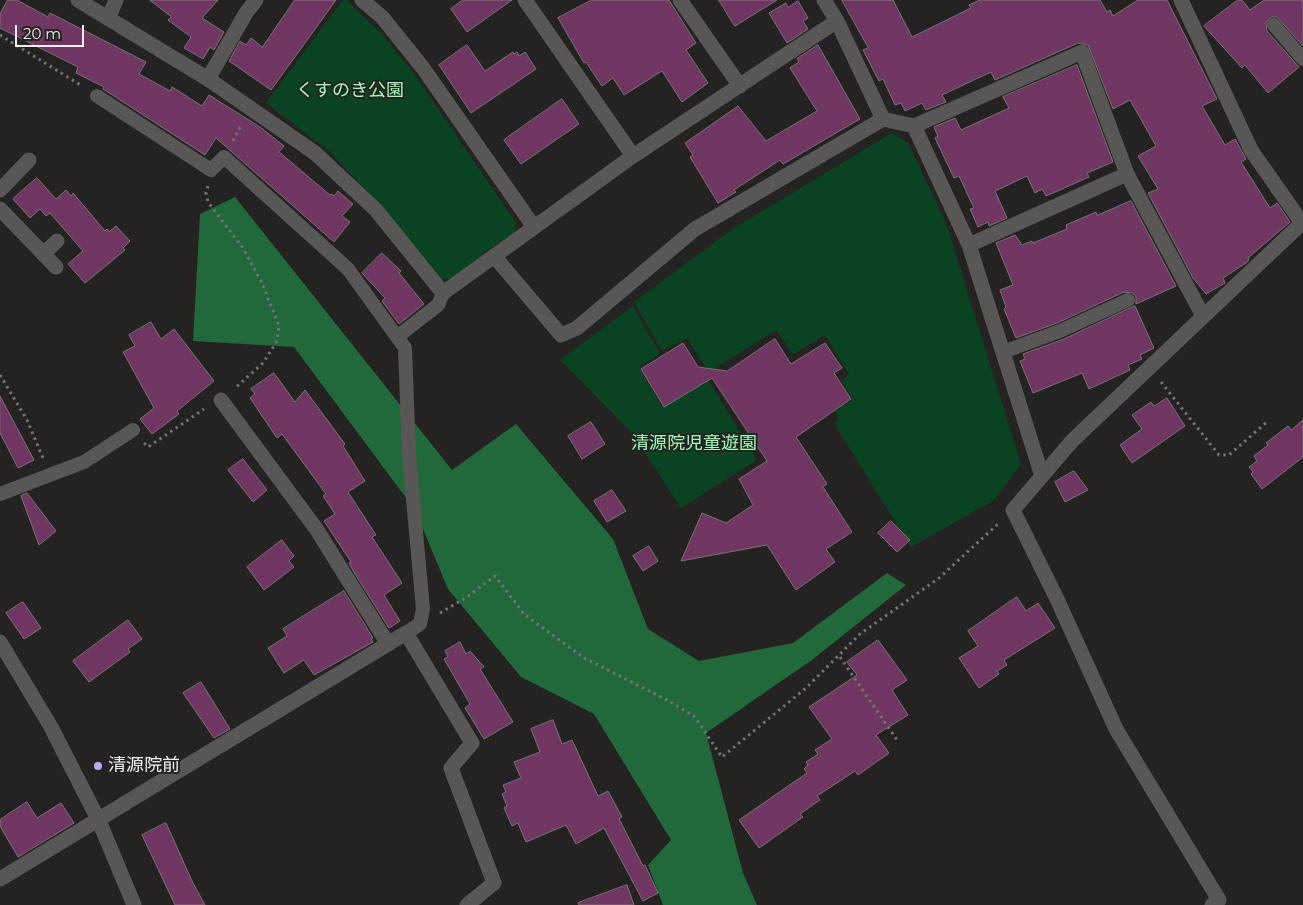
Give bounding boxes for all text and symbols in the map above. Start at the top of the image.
scale bar [18,15,86,47]
text: 20 m [23,24,61,43]
park label: くすのき公園 [296,80,404,102]
park label: 清源院児童遊園 [631,433,757,455]
place label: 清源院前 [108,755,180,777]
marker: 清源院前 [92,760,104,772]

